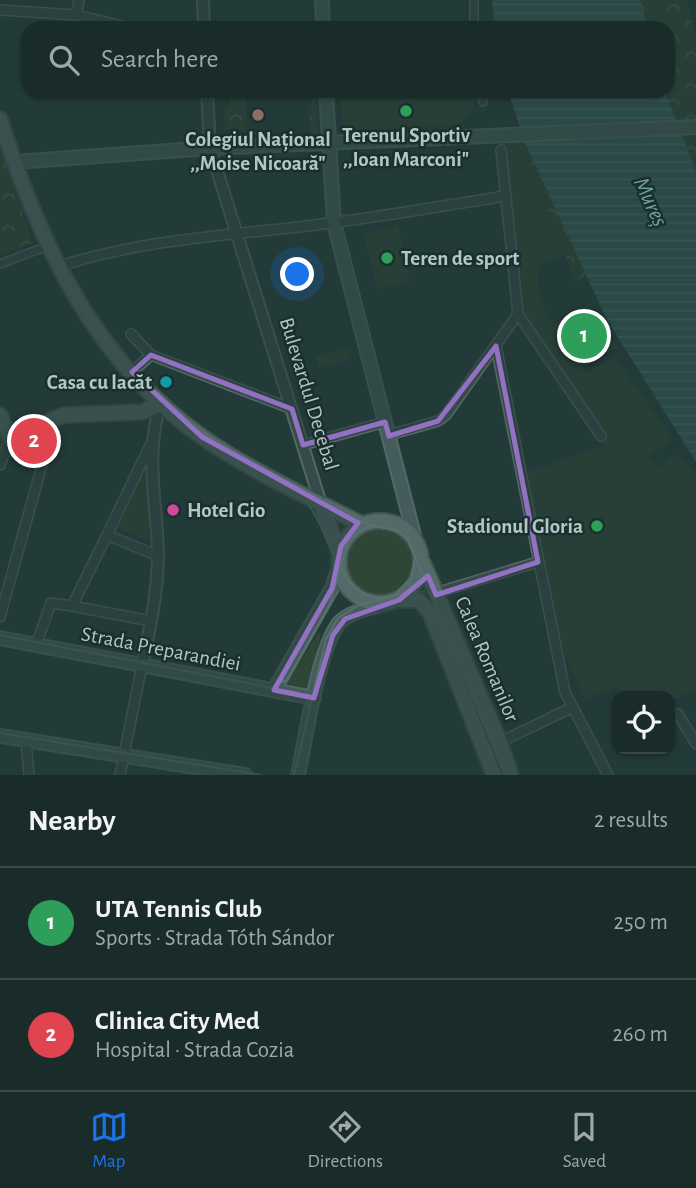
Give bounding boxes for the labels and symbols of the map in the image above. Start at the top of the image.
marker: Terenul Sportiv ,,Ioan Marconi" [398,103,414,119]
marker: Colegiul Național ,,Moise Nicoară" [250,107,266,123]
place label: Terenul Sportiv ,,Ioan Marconi" [342,125,471,170]
place label: Colegiul Național ,,Moise Nicoară" [185,129,331,174]
water label: Mureș [628,174,671,230]
place label: Teren de sport [401,248,519,269]
marker: Teren de sport [379,250,395,266]
your location [280,257,314,291]
pin: 1 [561,310,607,362]
street label: Bulevardul Decebal [276,315,342,473]
place label: Casa cu lacăt [47,372,152,393]
marker: Casa cu lacăt [158,374,174,390]
pin: 2 [11,415,57,467]
place label: Hotel Gio [187,500,265,521]
marker: Hotel Gio [165,502,181,518]
place label: Stadionul Gloria [447,516,583,537]
marker: Stadionul Gloria [589,518,605,534]
street label: Calea Romanilor [451,593,523,725]
street label: Strada Preparandiei [80,623,242,675]

